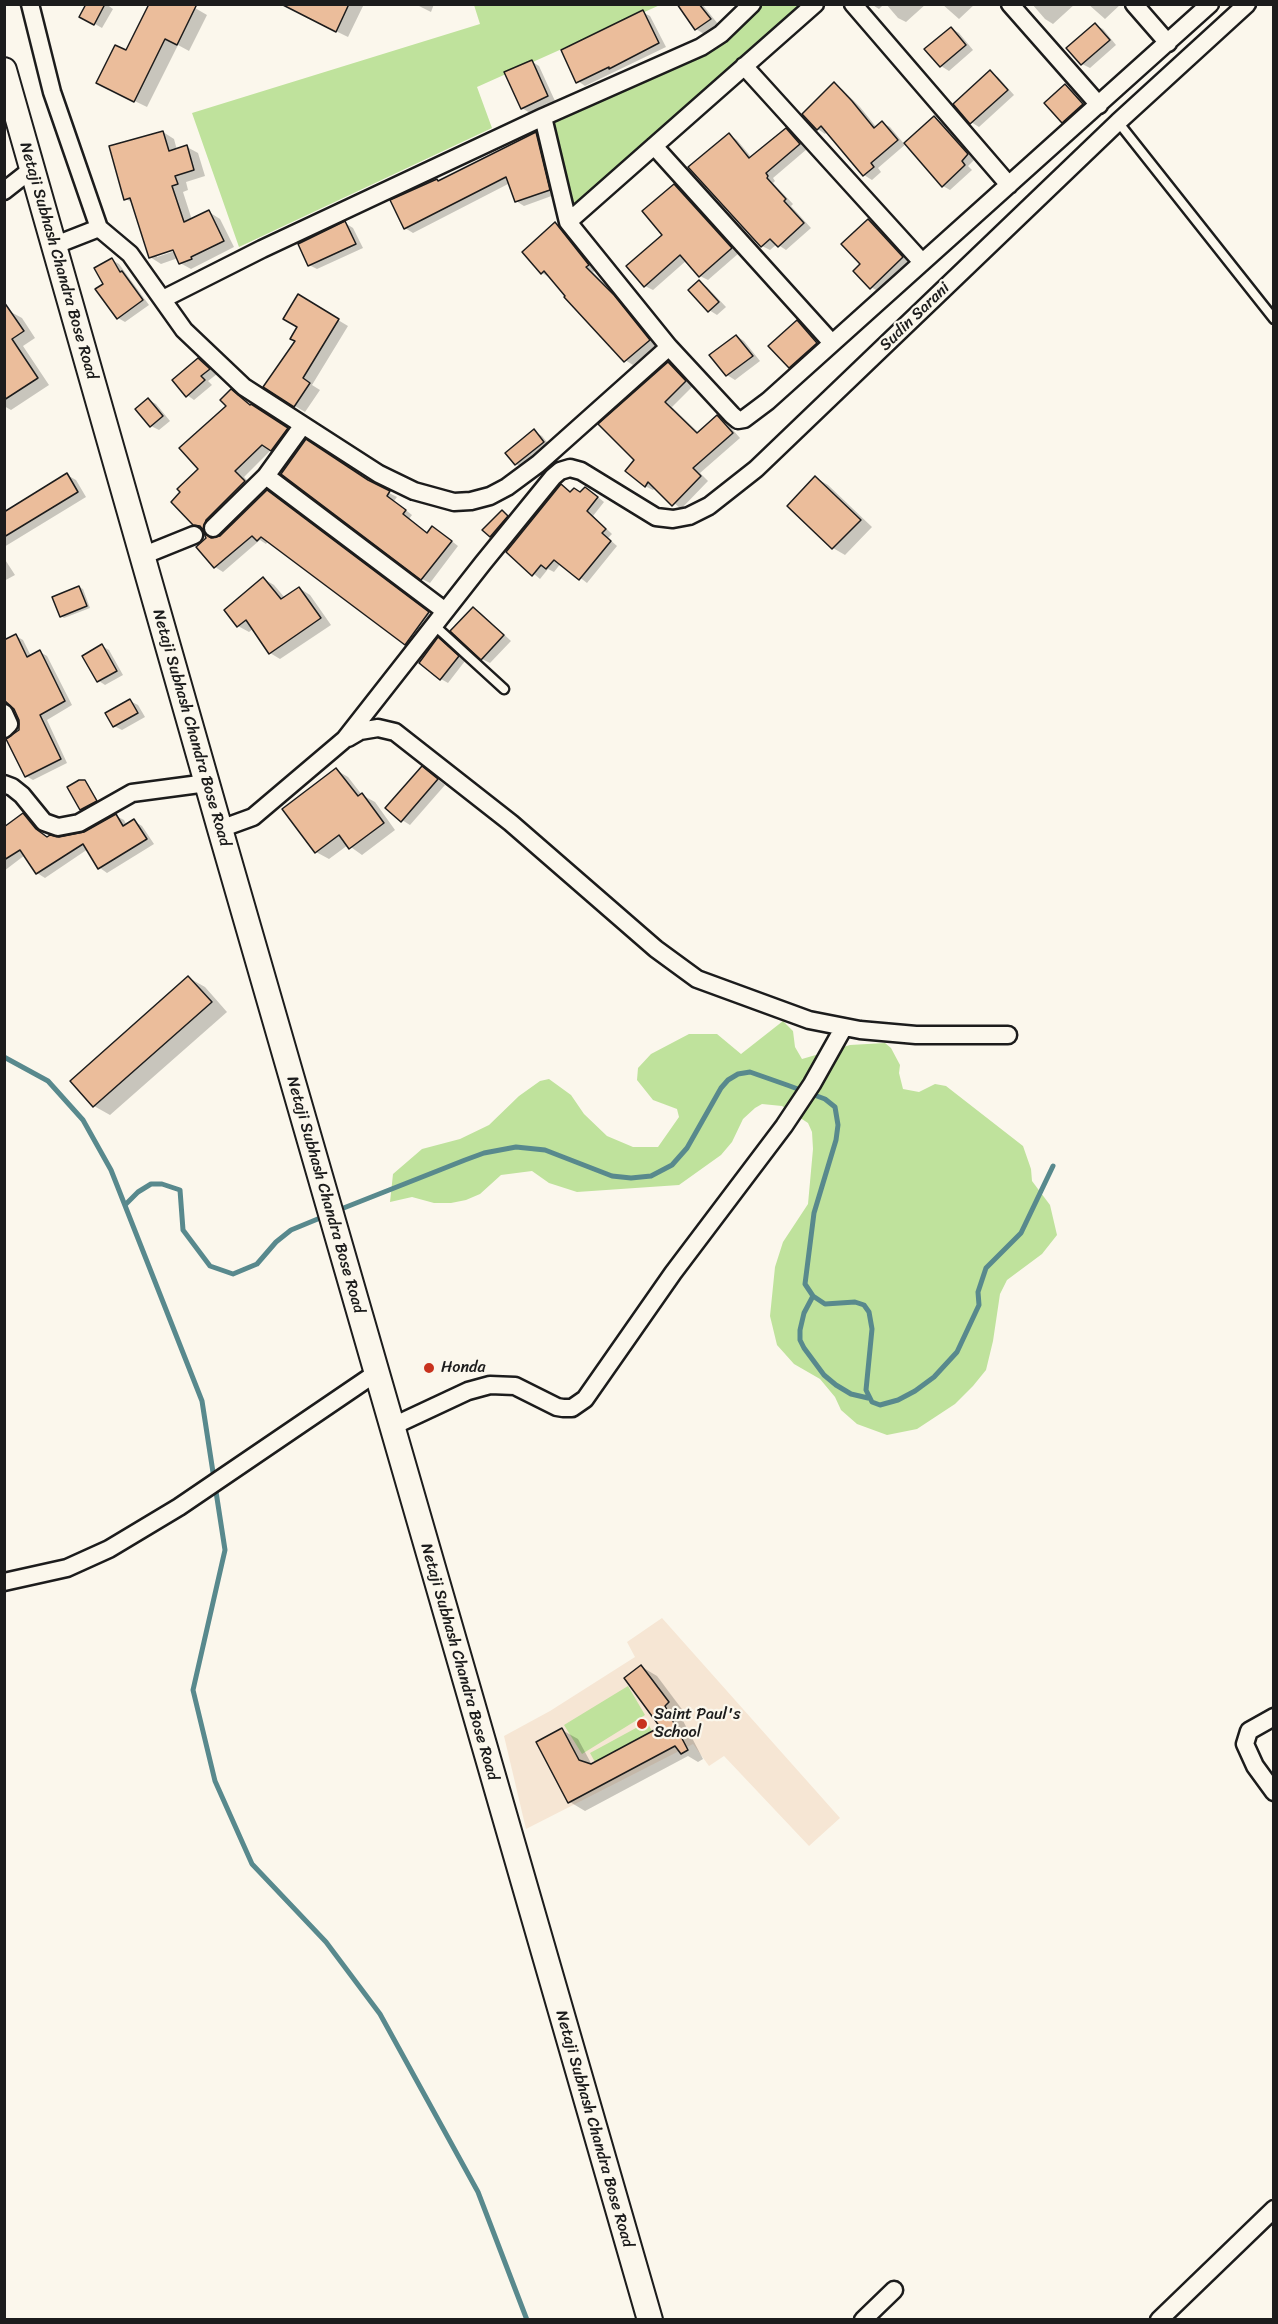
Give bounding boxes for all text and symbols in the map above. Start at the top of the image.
street label: Netaji Subhash Chandra Bose Road [15,140,101,382]
street label: Sudin Sarani [876,279,954,355]
street label: Netaji Subhash Chandra Bose Road [148,607,234,849]
street label: Netaji Subhash Chandra Bose Road [282,1074,368,1316]
place label: Honda [441,1358,486,1378]
marker: Honda [422,1361,436,1375]
street label: Netaji Subhash Chandra Bose Road [416,1541,502,1783]
place label: Saint Paul's School [654,1705,741,1743]
marker: Saint Paul's School [635,1717,649,1731]
street label: Netaji Subhash Chandra Bose Road [551,2008,637,2250]

